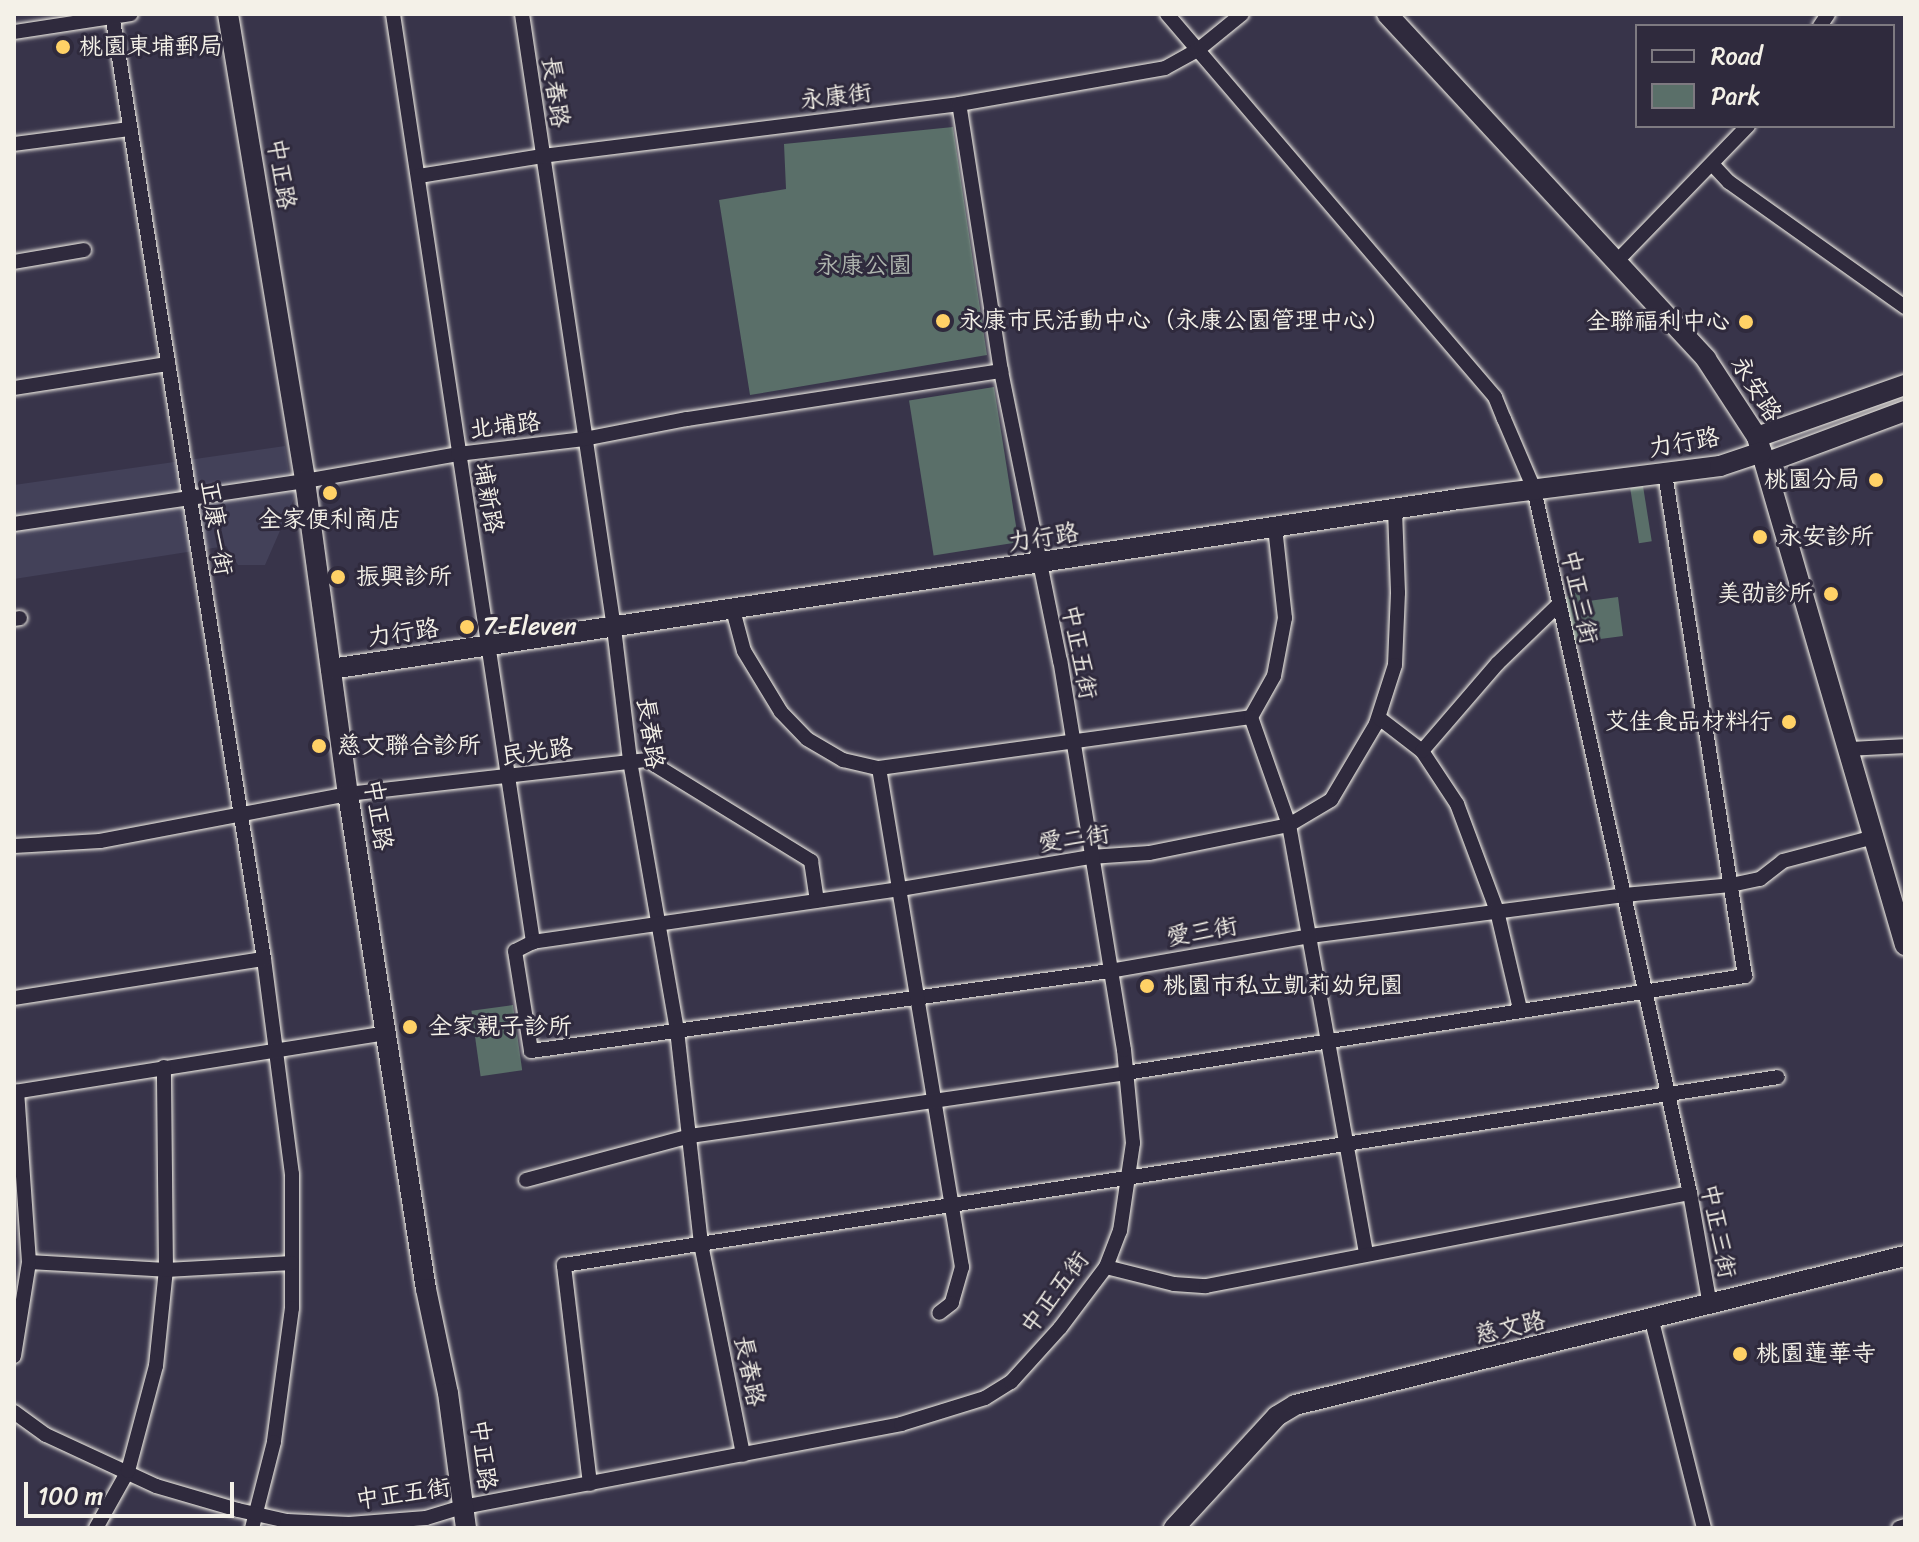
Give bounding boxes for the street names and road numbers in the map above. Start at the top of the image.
street label: 長春路 [536,54,574,130]
street label: 永康街 [799,78,873,116]
street label: 中正路 [261,136,301,212]
street label: 永安路 [1725,351,1787,427]
street label: 北埔路 [468,407,542,445]
street label: 力行路 [1646,423,1722,463]
street label: 埔新路 [468,460,508,536]
street label: 正康一街 [194,478,238,578]
street label: 力行路 [1005,518,1081,558]
street label: 中正三街 [1555,547,1603,647]
street label: 中正五街 [1056,602,1102,702]
street label: 力行路 [365,614,441,652]
street label: 長春路 [631,695,669,771]
street label: 民光路 [499,733,575,771]
street label: 中正路 [358,777,398,853]
street label: 愛二街 [1036,820,1112,858]
street label: 愛三街 [1164,912,1240,952]
street label: 中正三街 [1695,1181,1741,1281]
street label: 中正五街 [1015,1246,1095,1340]
street label: 慈文路 [1472,1306,1548,1350]
street label: 長春路 [728,1333,770,1409]
street label: 中正路 [464,1418,502,1492]
street label: 中正五街 [353,1473,453,1515]

